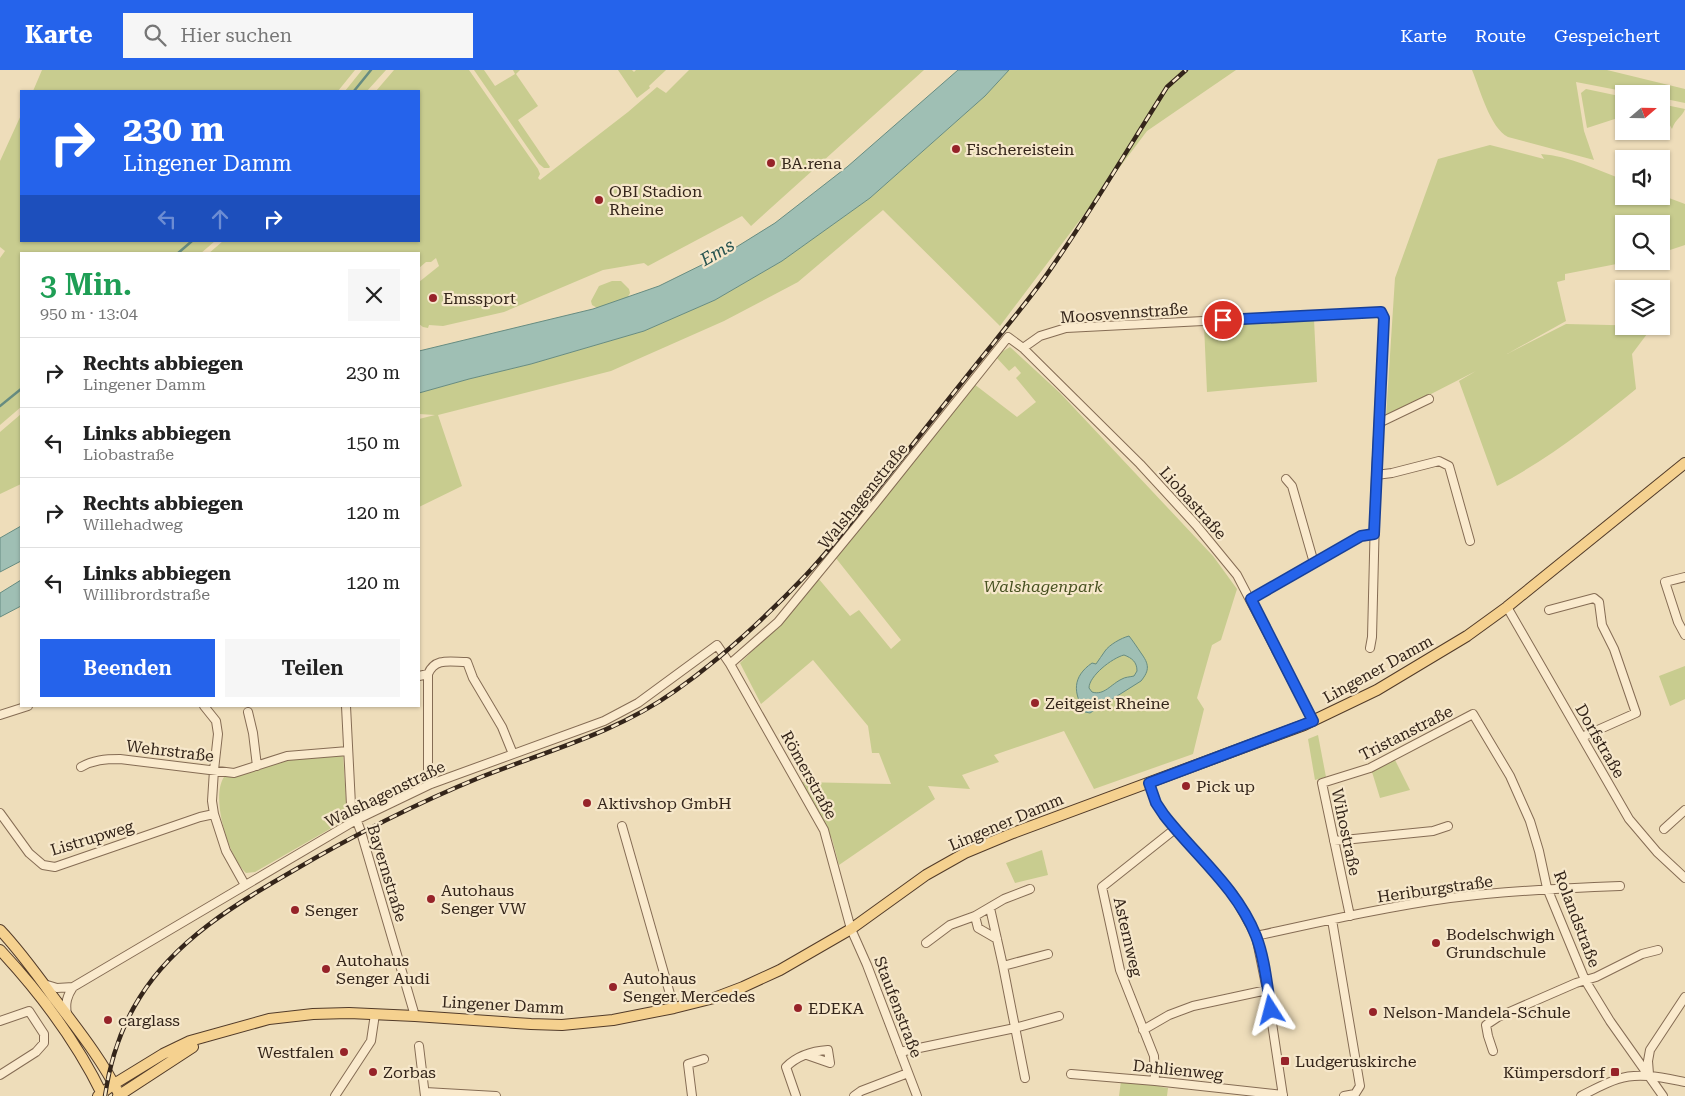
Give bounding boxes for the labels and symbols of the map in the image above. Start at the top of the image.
north arrow [1615,85,1670,140]
place label: Fischereistein [966,140,1074,159]
marker: Fischereistein [950,143,962,155]
place label: BA.rena [781,154,842,173]
marker: BA.rena [765,157,777,169]
place label: OBI Stadion Rheine [609,182,702,219]
marker: OBI Stadion Rheine [593,194,605,206]
water label: Ems [695,234,738,271]
place label: Emssport [443,289,516,308]
marker: Emssport [427,292,439,304]
street label: Moosvennstraße [1060,299,1189,327]
pin [1202,299,1244,341]
street label: Walshagenstraße [814,439,912,553]
street label: Liobastraße [1155,463,1231,543]
park label: Walshagenpark [983,577,1103,596]
street label: Lingener Damm [1320,631,1437,707]
place label: Zeitgeist Rheine [1045,694,1170,713]
marker: Zeitgeist Rheine [1029,697,1041,709]
street label: Tristanstraße [1356,701,1456,765]
street label: Dorfstraße [1571,701,1629,782]
street label: Römerstraße [777,727,841,823]
street label: Wehrstraße [125,736,215,766]
street label: Walshagenstraße [322,757,448,831]
place label: Pick up [1196,777,1255,796]
marker: Pick up [1180,780,1192,792]
street label: Wihostraße [1327,787,1365,878]
street label: Lingener Damm [946,789,1067,855]
place label: Aktivshop GmbH [597,794,732,813]
marker: Aktivshop GmbH [581,797,593,809]
street label: Listrupweg [48,816,137,860]
street label: Bayernstraße [363,822,411,924]
street label: Rolandstraße [1550,868,1604,970]
street label: Heriburgstraße [1376,871,1494,907]
place label: Autohaus Senger VW [441,881,527,918]
marker: Autohaus Senger VW [425,893,437,905]
street label: Asternweg [1110,895,1147,979]
place label: Senger [305,901,359,920]
marker: Senger [289,904,301,916]
place label: Bodelschwigh Grundschule [1446,925,1555,962]
marker: Bodelschwigh Grundschule [1430,937,1442,949]
place label: Autohaus Senger Audi [336,951,430,988]
street label: Staufenstraße [870,954,926,1061]
marker: Autohaus Senger Audi [320,963,332,975]
place label: Autohaus Senger Mercedes [623,969,756,1006]
marker: Autohaus Senger Mercedes [607,981,619,993]
position arrow [1244,983,1296,1035]
street label: Lingener Damm [441,992,565,1018]
place label: EDEKA [808,999,865,1018]
marker: EDEKA [792,1002,804,1014]
place label: Nelson-Mandela-Schule [1383,1003,1571,1022]
marker: Nelson-Mandela-Schule [1367,1006,1379,1018]
place label: carglass [118,1011,180,1030]
marker: carglass [102,1014,114,1026]
place label: Westfalen [257,1043,334,1062]
marker: Westfalen [338,1046,350,1058]
place label: Ludgeruskirche [1295,1052,1417,1071]
marker: Ludgeruskirche [1279,1055,1291,1067]
street label: Dahlienweg [1132,1056,1225,1084]
place label: Zorbas [383,1063,436,1082]
place label: Kümpersdorf [1503,1063,1606,1082]
marker: Zorbas [367,1066,379,1078]
marker: Kümpersdorf [1609,1066,1621,1078]

